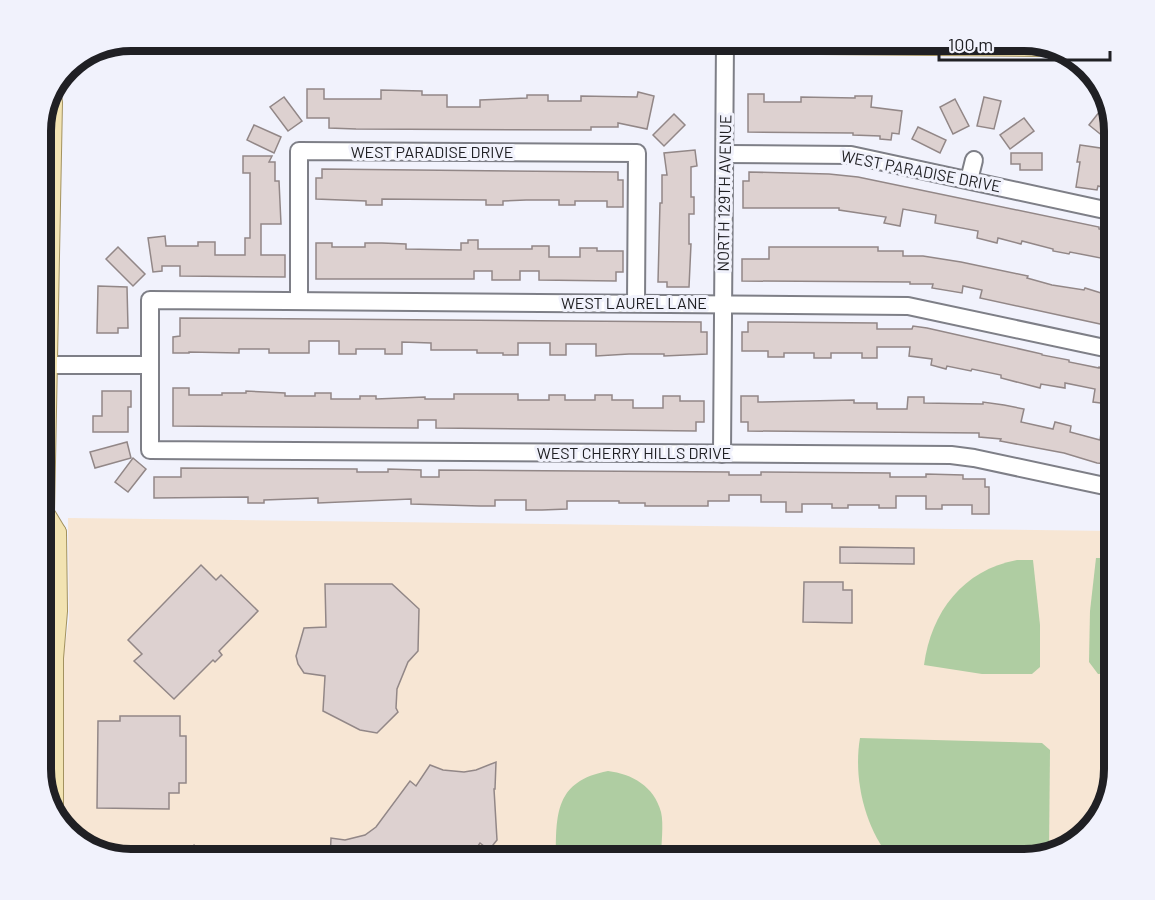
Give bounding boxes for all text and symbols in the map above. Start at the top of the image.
scale bar [939,24,1110,62]
text: 100 m [948,33,993,55]
street label: NORTH 129TH AVENUE [713,114,734,272]
street label: WEST PARADISE DRIVE [351,142,513,161]
street label: WEST PARADISE DRIVE [839,146,1003,195]
street label: WEST LAUREL LANE [561,293,707,312]
street label: WEST CHERRY HILLS DRIVE [537,443,731,462]

